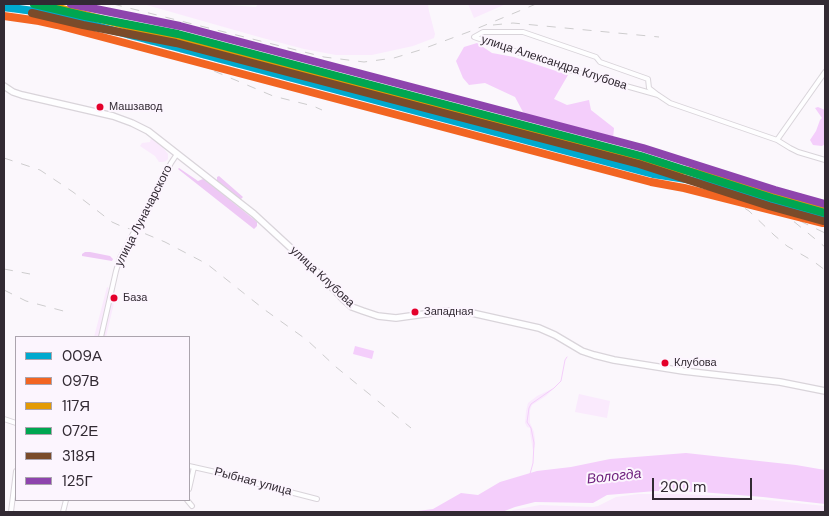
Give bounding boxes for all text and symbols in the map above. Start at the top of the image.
street label: улица Александра Клубова [479,33,629,93]
place label: Машзавод [109,100,162,114]
marker: Машзавод [95,102,105,112]
street label: улица Луначарского [112,163,176,269]
street label: улица Клубова [287,244,357,310]
place label: База [123,291,147,305]
marker: База [109,293,119,303]
place label: Западная [424,305,473,319]
marker: Западная [410,307,420,317]
legend [15,336,190,501]
text: 009А [62,346,102,366]
place label: Клубова [674,356,717,370]
marker: Клубова [660,358,670,368]
text: 097В [62,371,99,391]
text: 117Я [62,396,90,416]
text: 072Е [62,421,98,441]
text: 318Я [62,446,95,466]
street label: Рыбная улица [213,465,293,499]
water label: Вологда [586,466,642,488]
scale bar [654,468,754,500]
text: 125Г [62,471,93,491]
text: 200 m [660,477,706,497]

